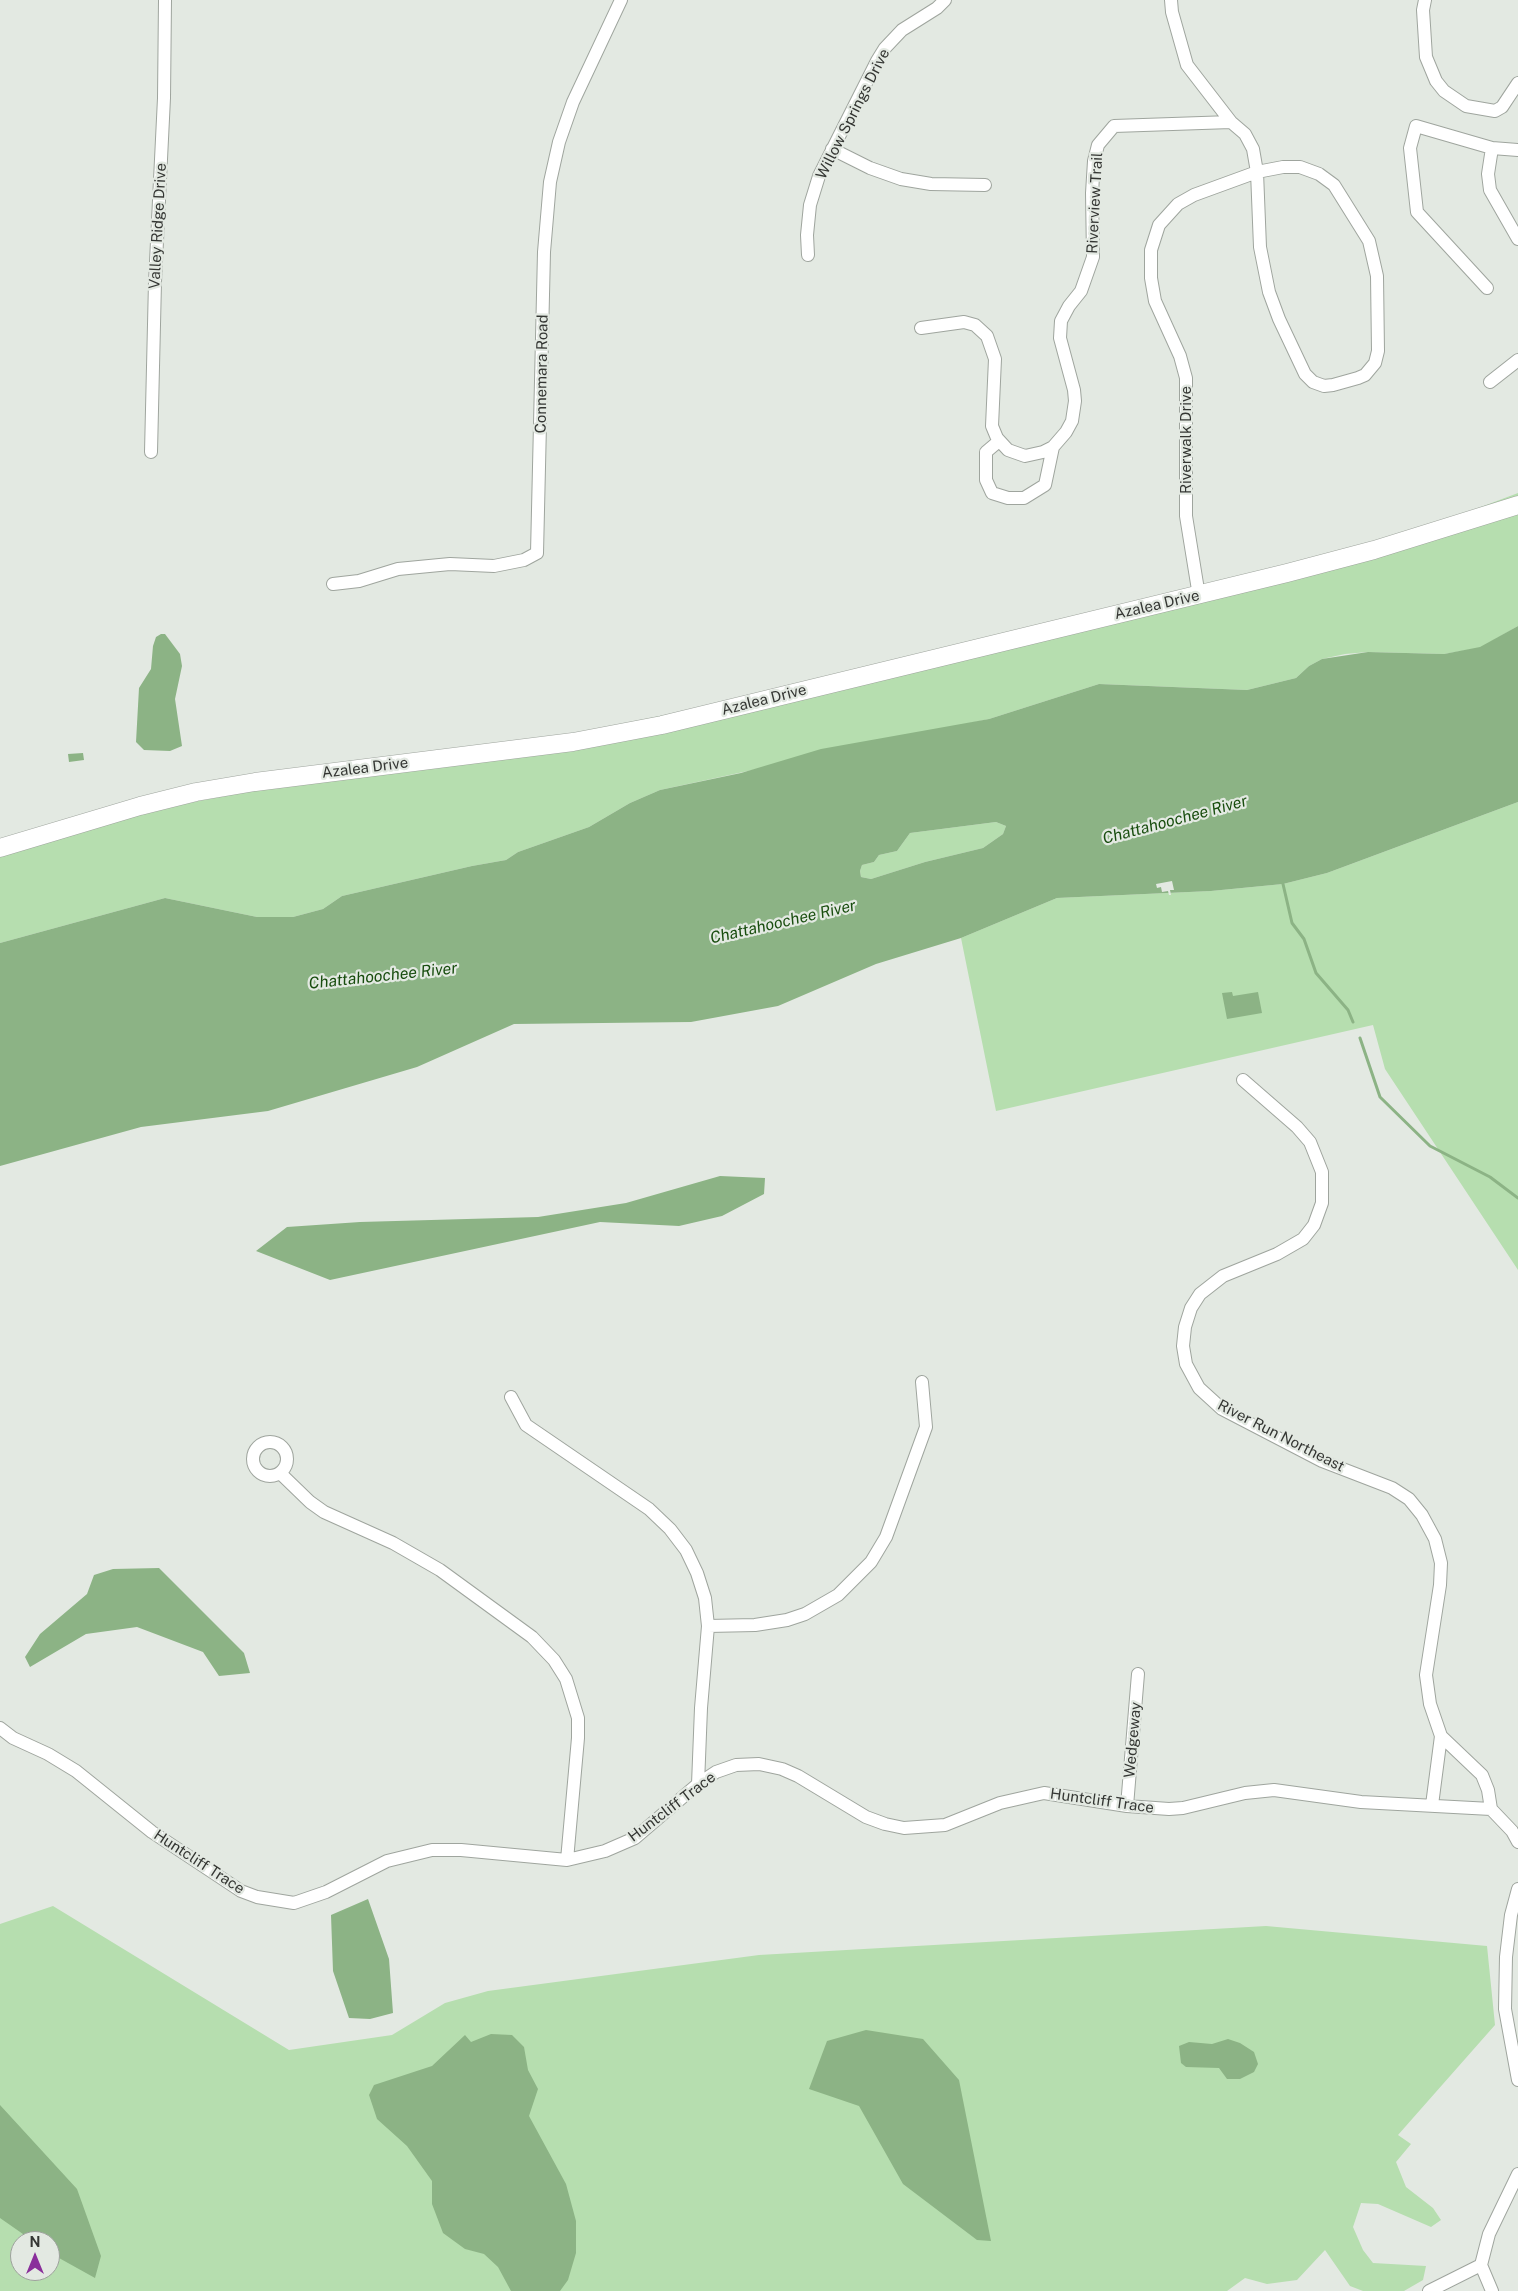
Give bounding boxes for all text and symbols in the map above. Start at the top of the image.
street label: Willow Springs Drive [812,46,894,182]
street label: Riverview Trail [1083,152,1107,254]
street label: Valley Ridge Drive [146,163,170,289]
street label: Connemara Road [532,314,552,434]
street label: Riverwalk Drive [1177,386,1195,494]
street label: Azalea Drive [1113,586,1201,624]
street label: Azalea Drive [720,681,808,719]
street label: Azalea Drive [321,754,409,782]
water label: Chattahoochee River [1101,791,1249,849]
water label: Chattahoochee River [708,896,858,948]
water label: Chattahoochee River [308,959,458,993]
street label: River Run Northeast [1215,1396,1347,1476]
street label: Wedgeway [1121,1701,1145,1779]
street label: Huntcliff Trace [625,1768,719,1846]
street label: Huntcliff Trace [1049,1785,1155,1817]
street label: Huntcliff Trace [150,1826,248,1898]
north arrow [10,2231,60,2281]
text: N [30,2234,40,2250]

